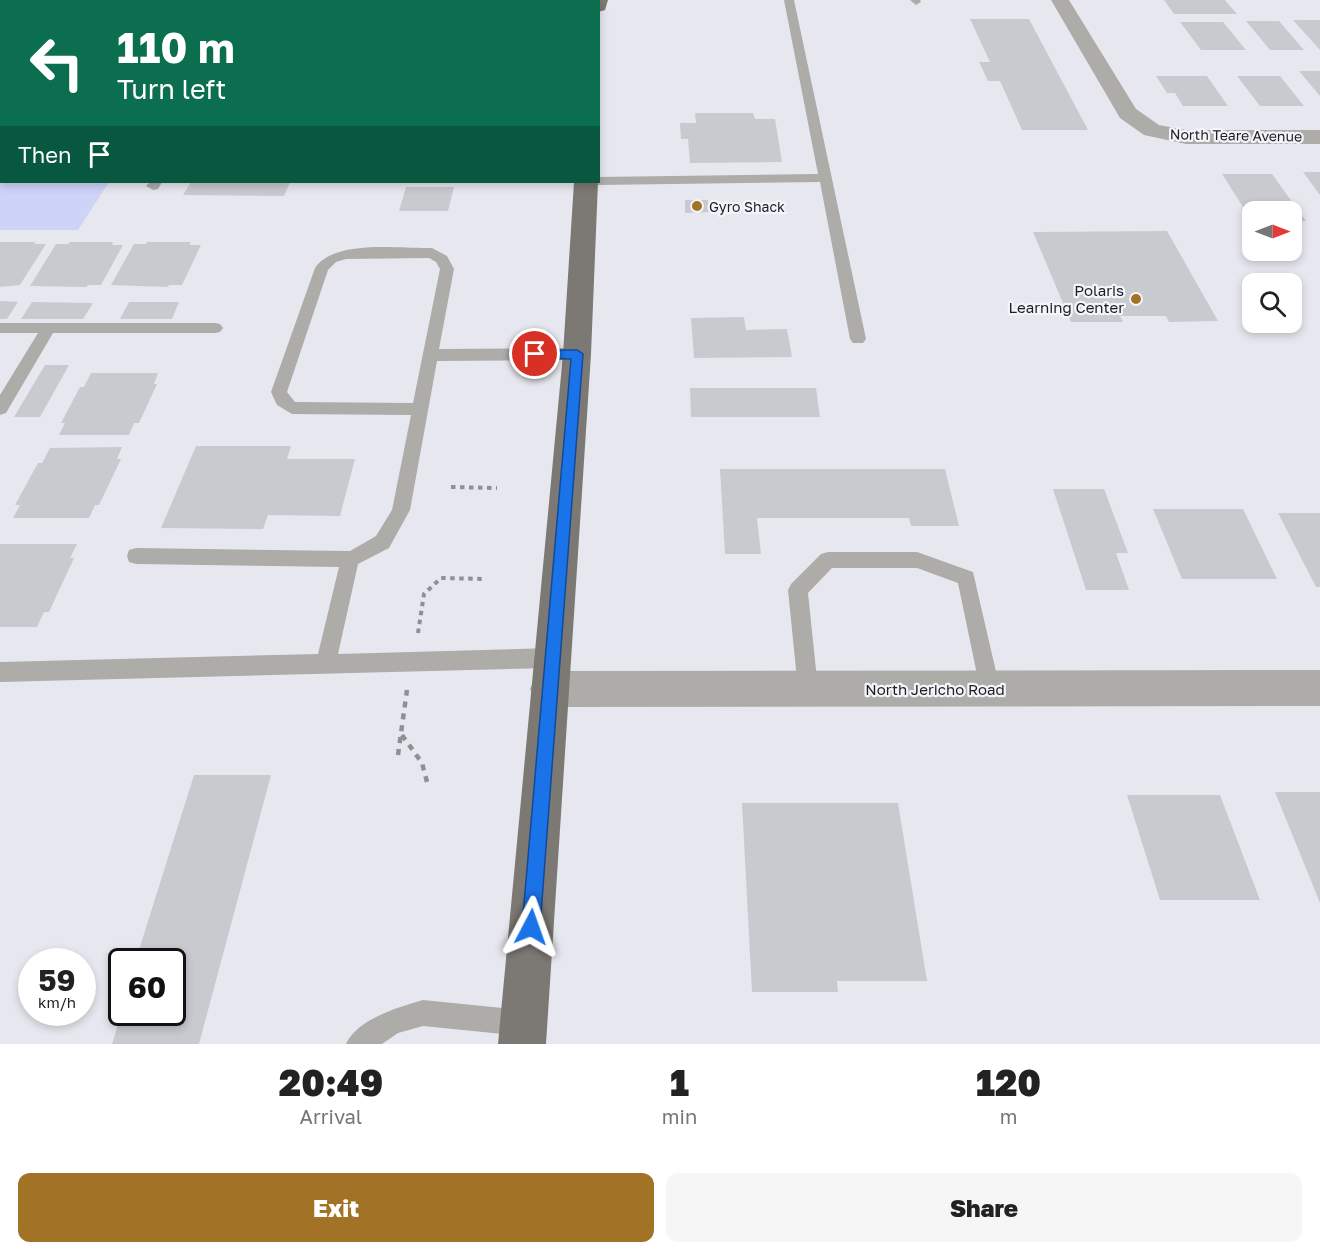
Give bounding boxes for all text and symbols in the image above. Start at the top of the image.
text: 110 m [117,22,235,72]
icon: left [18,24,96,102]
text: Turn left [117,73,226,105]
street label: North Teare Avenue [1170,125,1302,145]
icon: arrive [83,138,116,171]
text: Then [18,141,71,168]
place label: Gyro Shack [709,198,785,215]
marker: Gyro Shack [690,199,704,213]
north arrow [1242,201,1302,261]
map controls [1242,201,1302,333]
button: search [1242,273,1302,333]
place label: Polaris Learning Center [1009,281,1124,316]
marker: Polaris Learning Center [1129,292,1143,306]
pin [509,328,560,379]
icon: arrive [518,337,551,370]
street label: North Jericho Road [865,680,1005,698]
position arrow [499,895,563,959]
speed limit sign: 60 [108,948,186,1026]
text: 59 [38,962,76,998]
text: km/h [38,993,76,1011]
text: 20:49 [279,1061,383,1104]
text: 1 [670,1061,689,1104]
text: 120 [976,1061,1041,1104]
text: Arrival [300,1104,362,1128]
text: min [662,1104,697,1128]
text: m [1000,1104,1017,1128]
button: Exit [18,1173,654,1242]
button: Share [666,1173,1302,1242]

